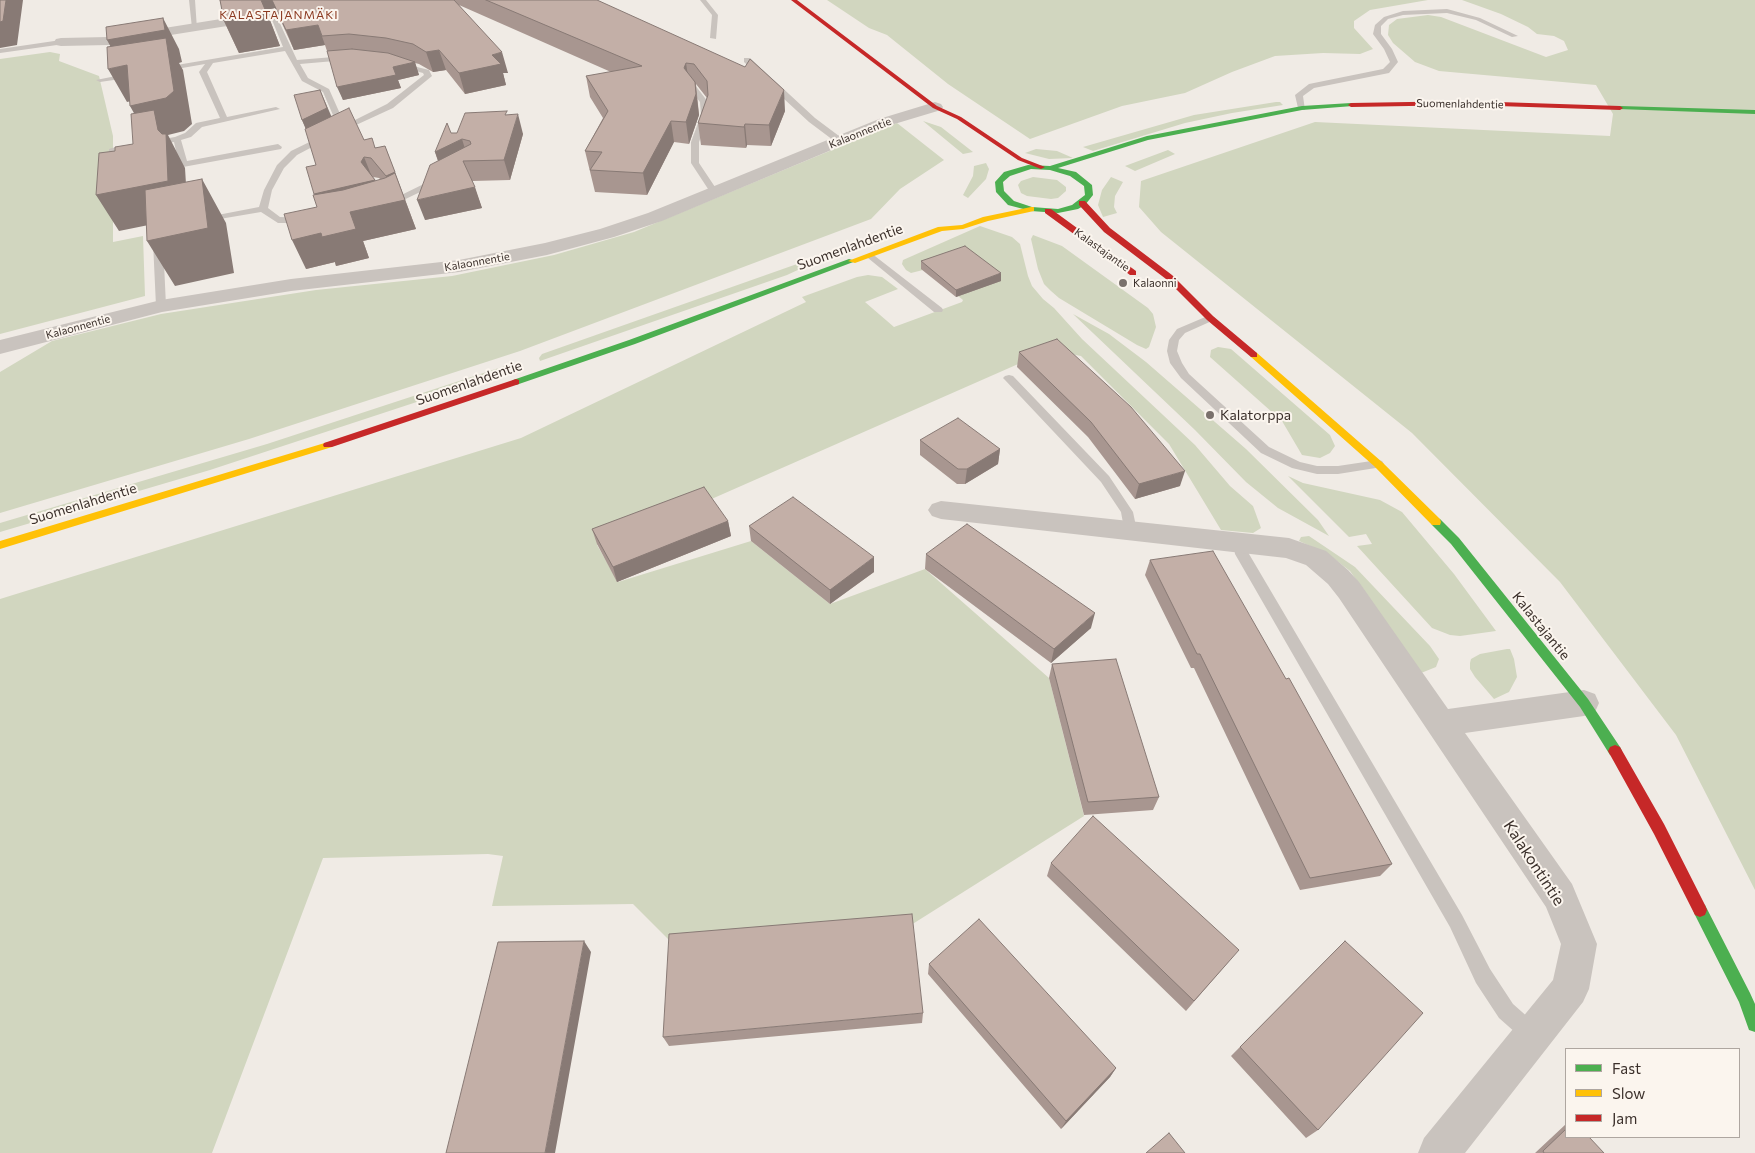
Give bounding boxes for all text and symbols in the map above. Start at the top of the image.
district label: KALASTAJANMÄKI [218,8,340,22]
street label: Suomenlahdentie [1416,97,1504,111]
street label: Kalaonnentie [827,114,893,152]
street label: Suomenlahdentie [795,220,905,274]
street label: Kalastajantie [1072,226,1132,274]
street label: Kalaonnentie [443,250,511,274]
place label: Kalaonni [1133,276,1177,290]
marker: Kalaonni [1117,277,1129,289]
street label: Kalaonnentie [44,312,112,342]
street label: Suomenlahdentie [414,357,524,409]
place label: Kalatorppa [1220,407,1291,423]
marker: Kalatorppa [1204,409,1216,421]
street label: Suomenlahdentie [27,480,139,528]
street label: Kalastajantie [1508,589,1574,663]
street label: Kalakontintie [1499,817,1569,909]
legend [1565,1048,1740,1138]
text: Fast [1612,1059,1641,1077]
text: Slow [1612,1084,1645,1102]
text: Jam [1612,1109,1637,1127]

